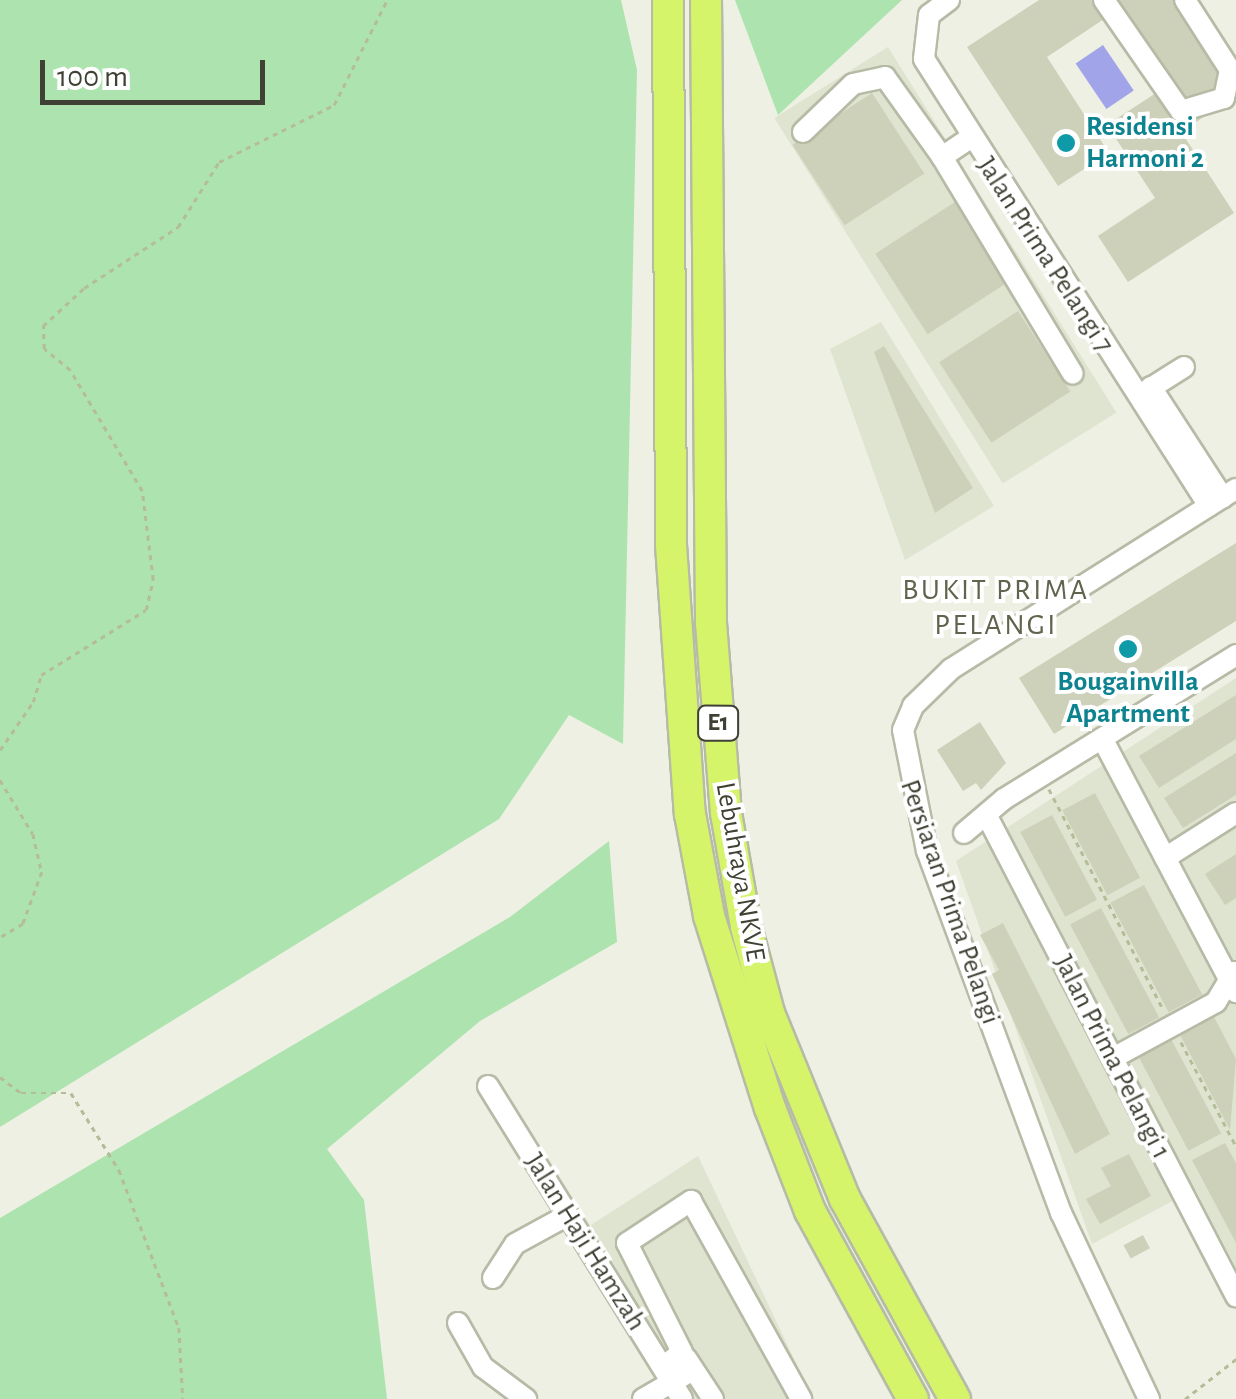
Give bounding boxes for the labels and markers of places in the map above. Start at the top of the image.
place label: Residensi Harmoni 2 [1086,110,1204,176]
marker: Residensi Harmoni 2 [1055,132,1077,154]
marker: Bougainvilla Apartment [1117,638,1139,660]
place label: Bougainvilla Apartment [1057,665,1199,731]

